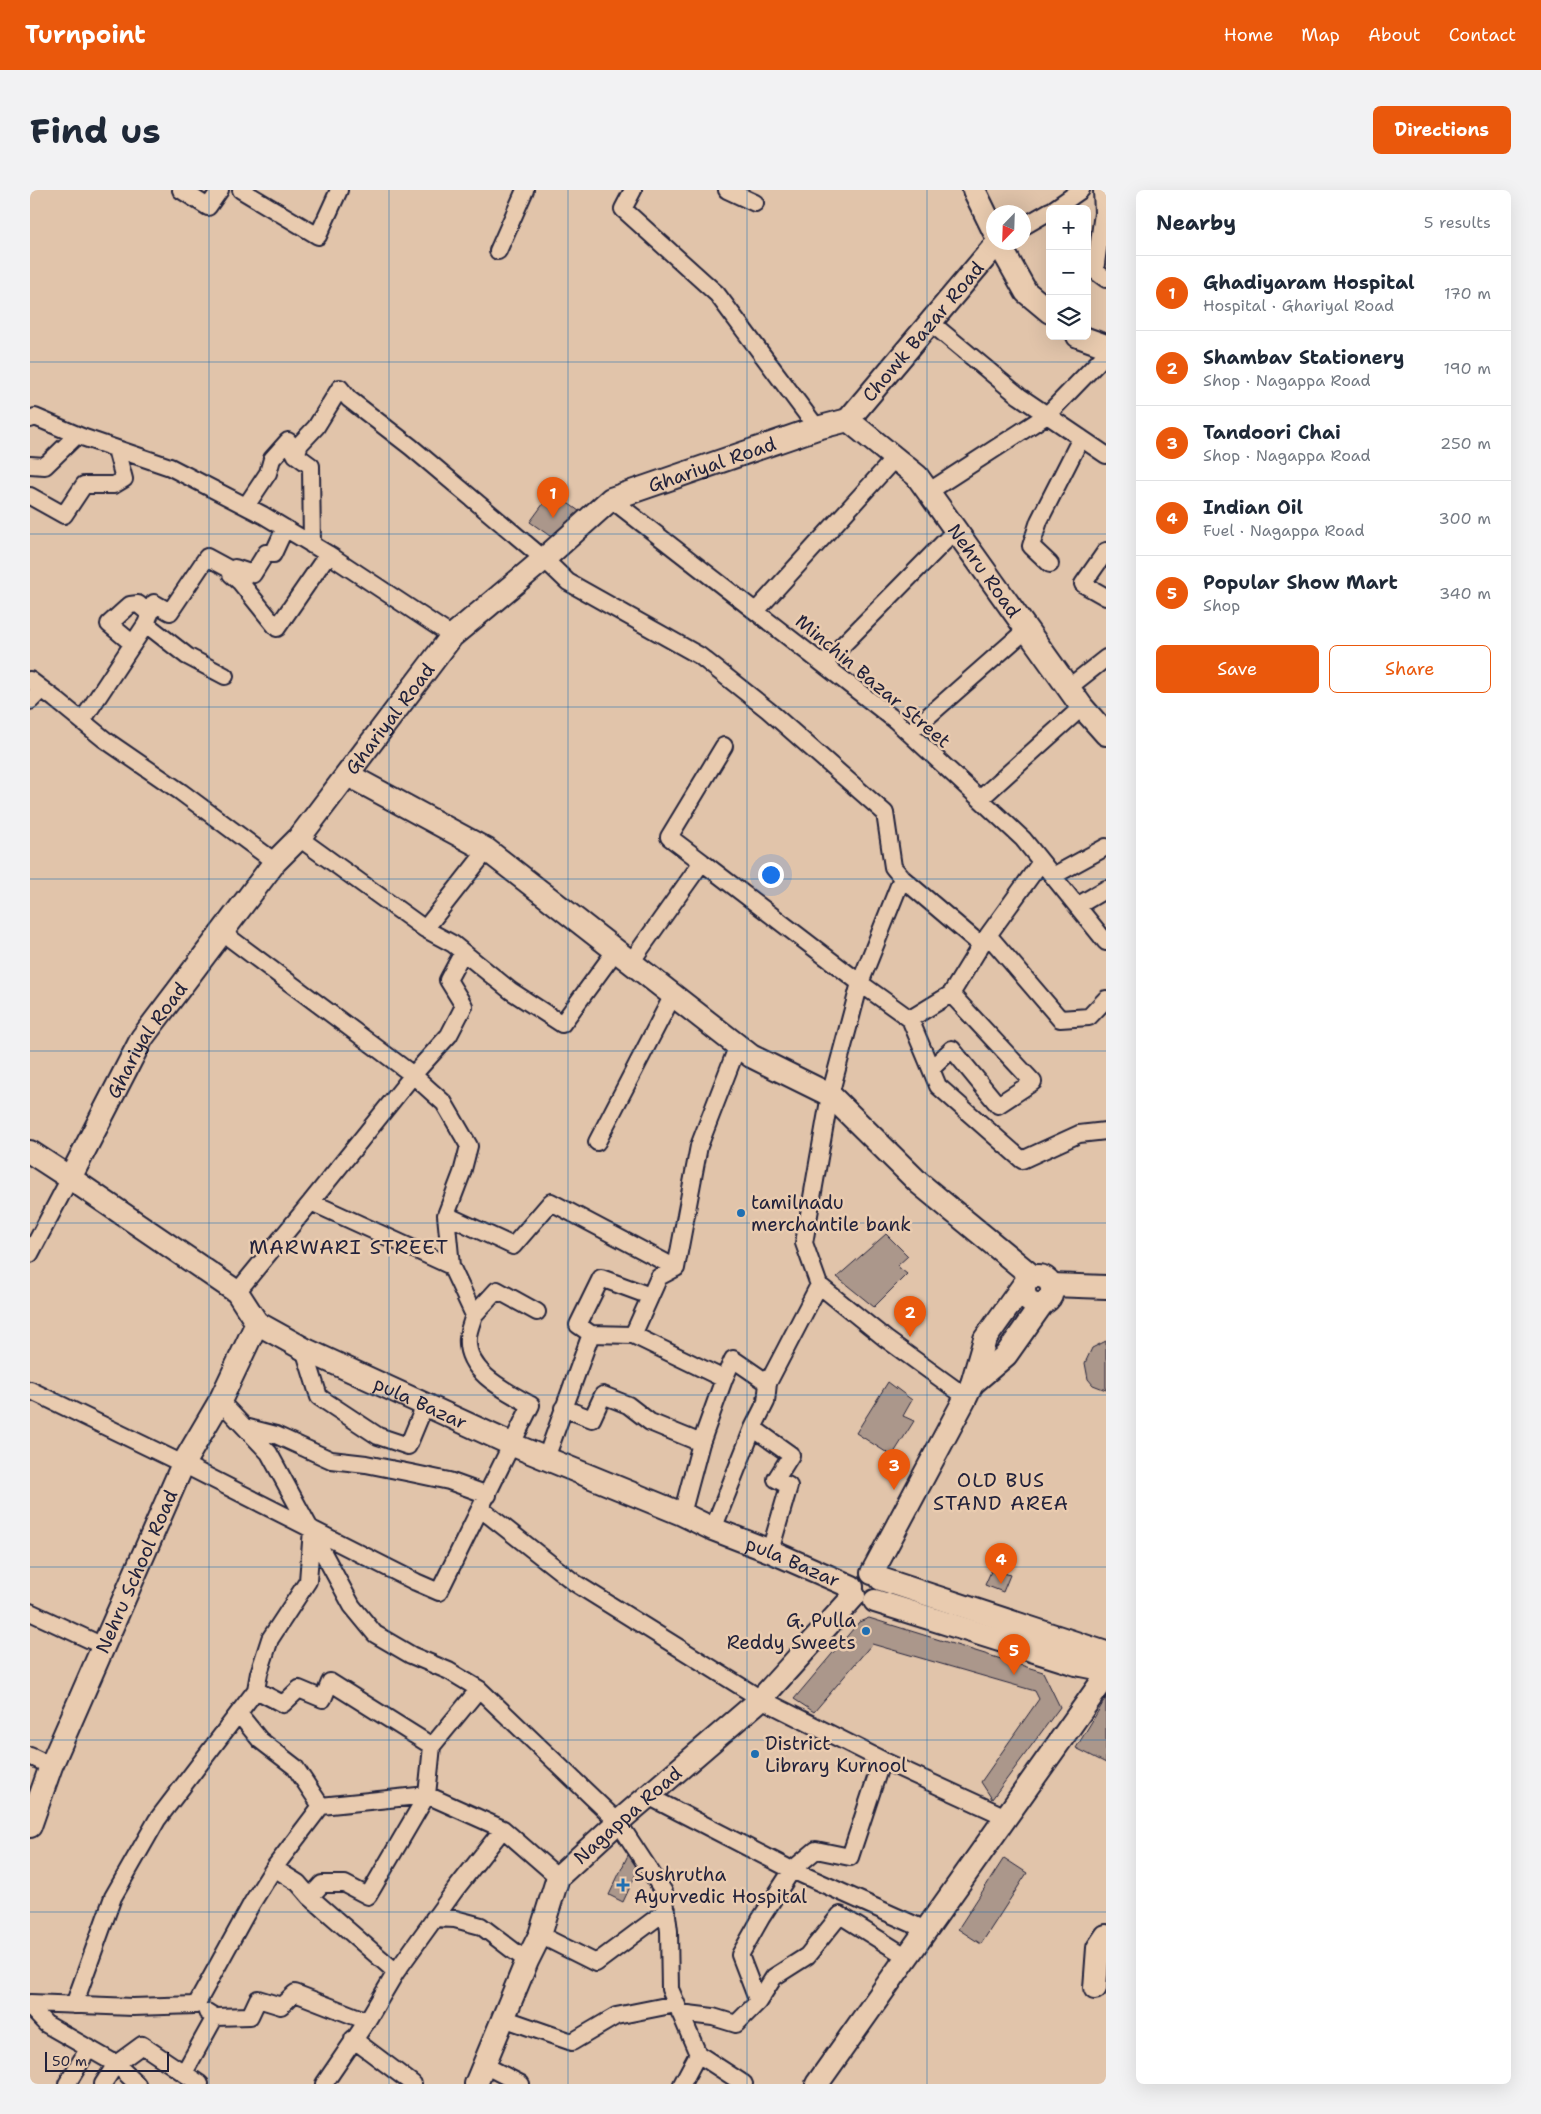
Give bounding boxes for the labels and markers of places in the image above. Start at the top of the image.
pin: 1 [537,477,569,518]
place label: tamilnadu merchantile bank [751,1190,911,1237]
marker: tamilnadu merchantile bank [735,1207,747,1219]
pin: 2 [894,1296,926,1337]
pin: 3 [878,1449,910,1490]
pin: 4 [985,1543,1017,1584]
place label: G. Pulla Reddy Sweets [727,1608,856,1655]
marker: G. Pulla Reddy Sweets [860,1625,872,1637]
pin: 5 [998,1634,1030,1675]
place label: District Library Kurnool [765,1731,907,1778]
marker: District Library Kurnool [749,1748,761,1760]
place label: Sushrutha Ayurvedic Hospital [634,1862,807,1909]
marker: Sushrutha Ayurvedic Hospital [616,1878,630,1892]

